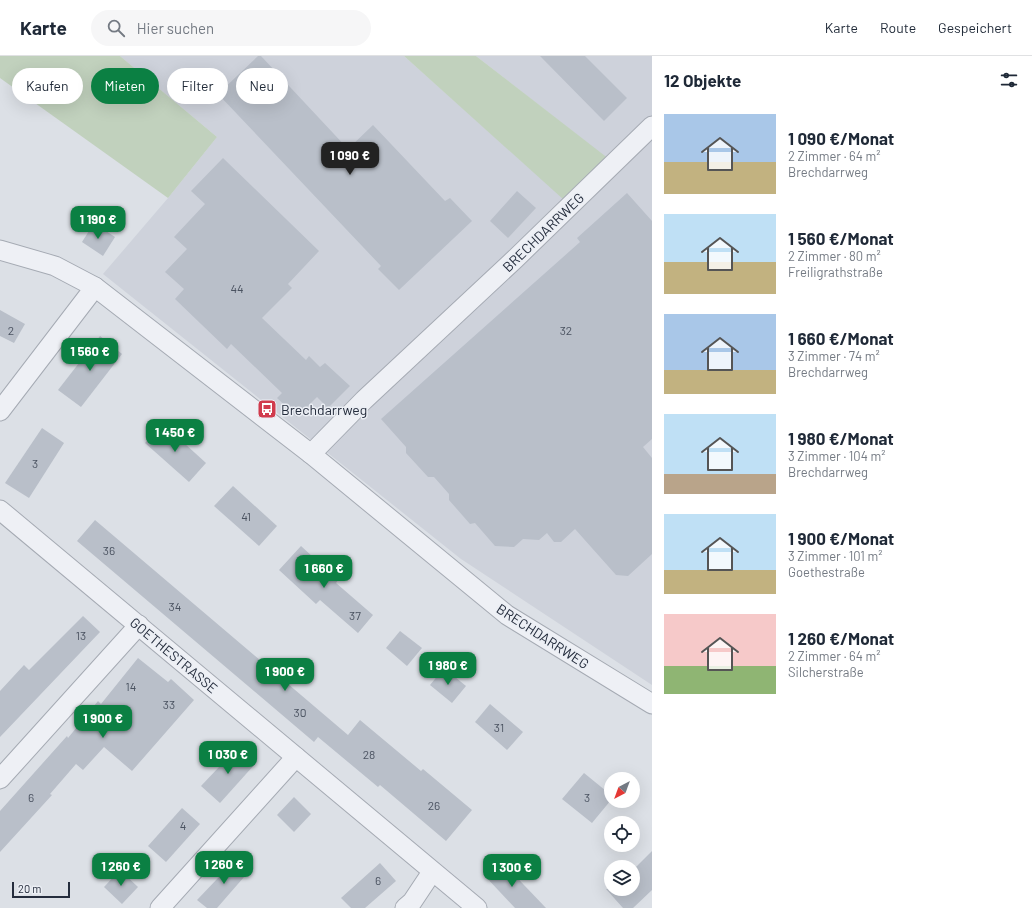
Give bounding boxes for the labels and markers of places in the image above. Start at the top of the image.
pin: 1 090 € [313,142,387,176]
pin: 1 190 € [61,206,135,240]
pin: 1 560 € [53,338,127,372]
bus stop icon: Brechdarrweg [256,398,278,420]
place label: Brechdarrweg [281,401,367,418]
pin: 1 450 € [138,419,212,453]
pin: 1 660 € [287,555,361,589]
pin: 1 980 € [411,652,485,686]
pin: 1 900 € [248,658,322,692]
pin: 1 900 € [66,705,140,739]
pin: 1 030 € [191,741,265,775]
pin: 1 260 € [187,851,261,885]
pin: 1 260 € [84,853,158,887]
pin: 1 300 € [475,854,549,888]

